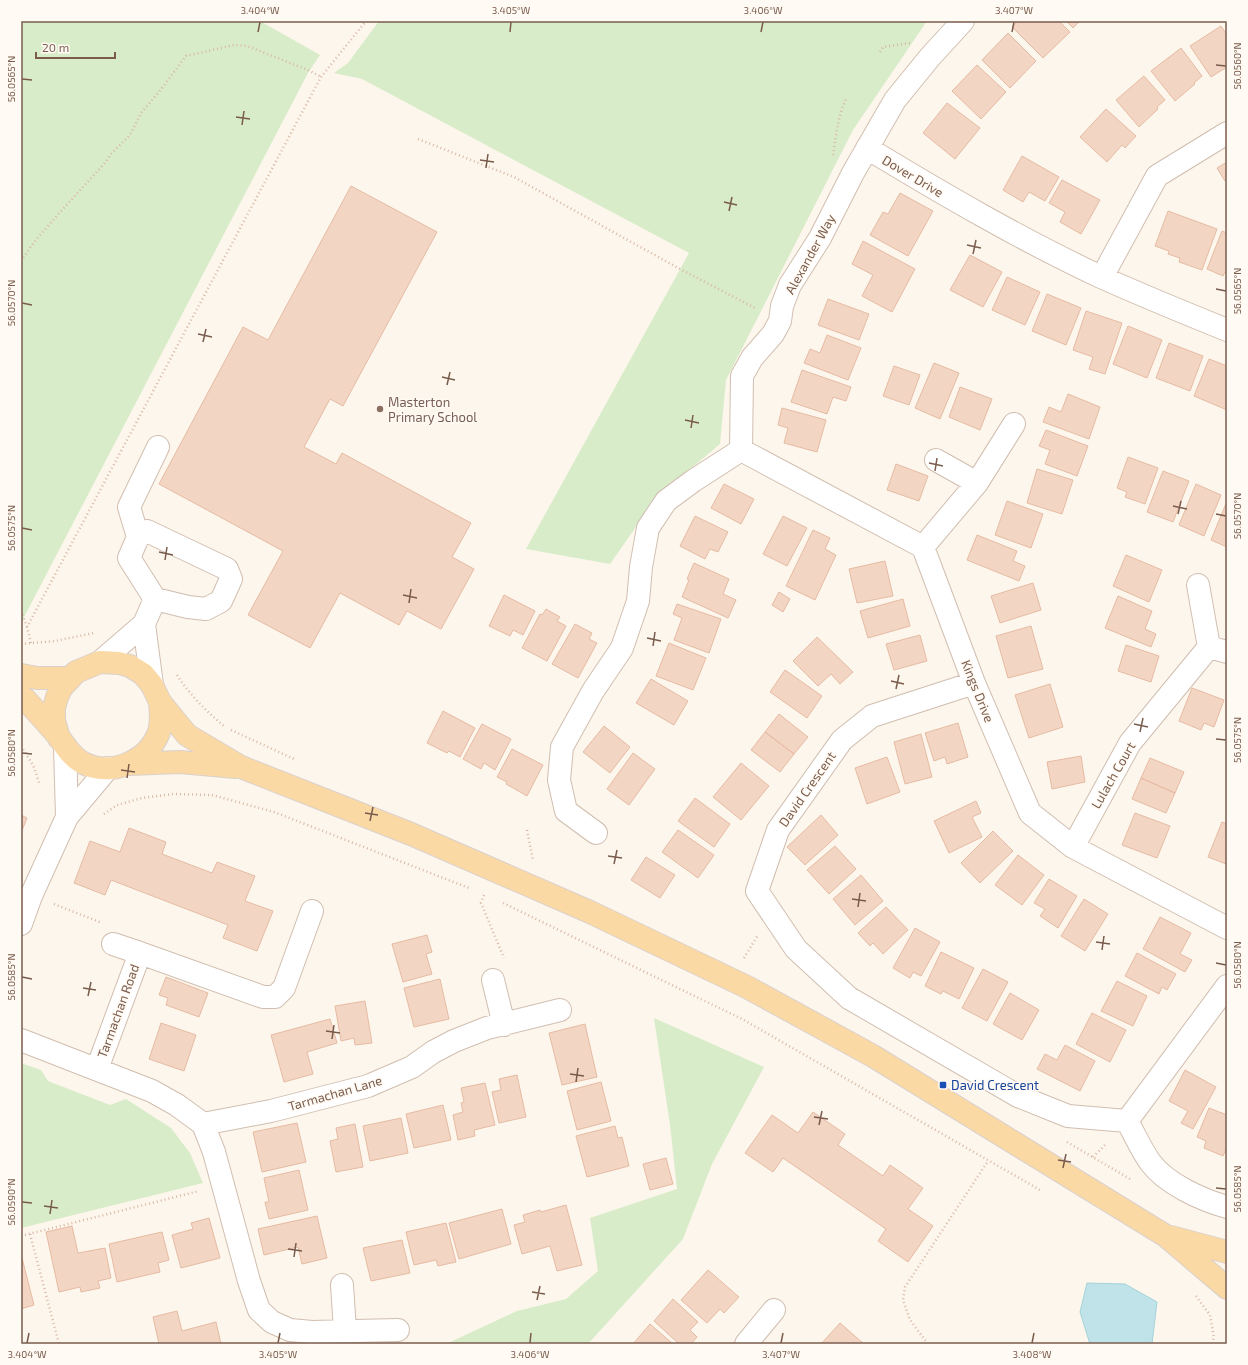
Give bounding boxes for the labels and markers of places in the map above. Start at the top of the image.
place label: Masterton Primary School [388,394,477,425]
marker: Masterton Primary School [375,404,385,414]
place label: David Crescent [951,1077,1039,1093]
marker: David Crescent [938,1080,948,1090]

